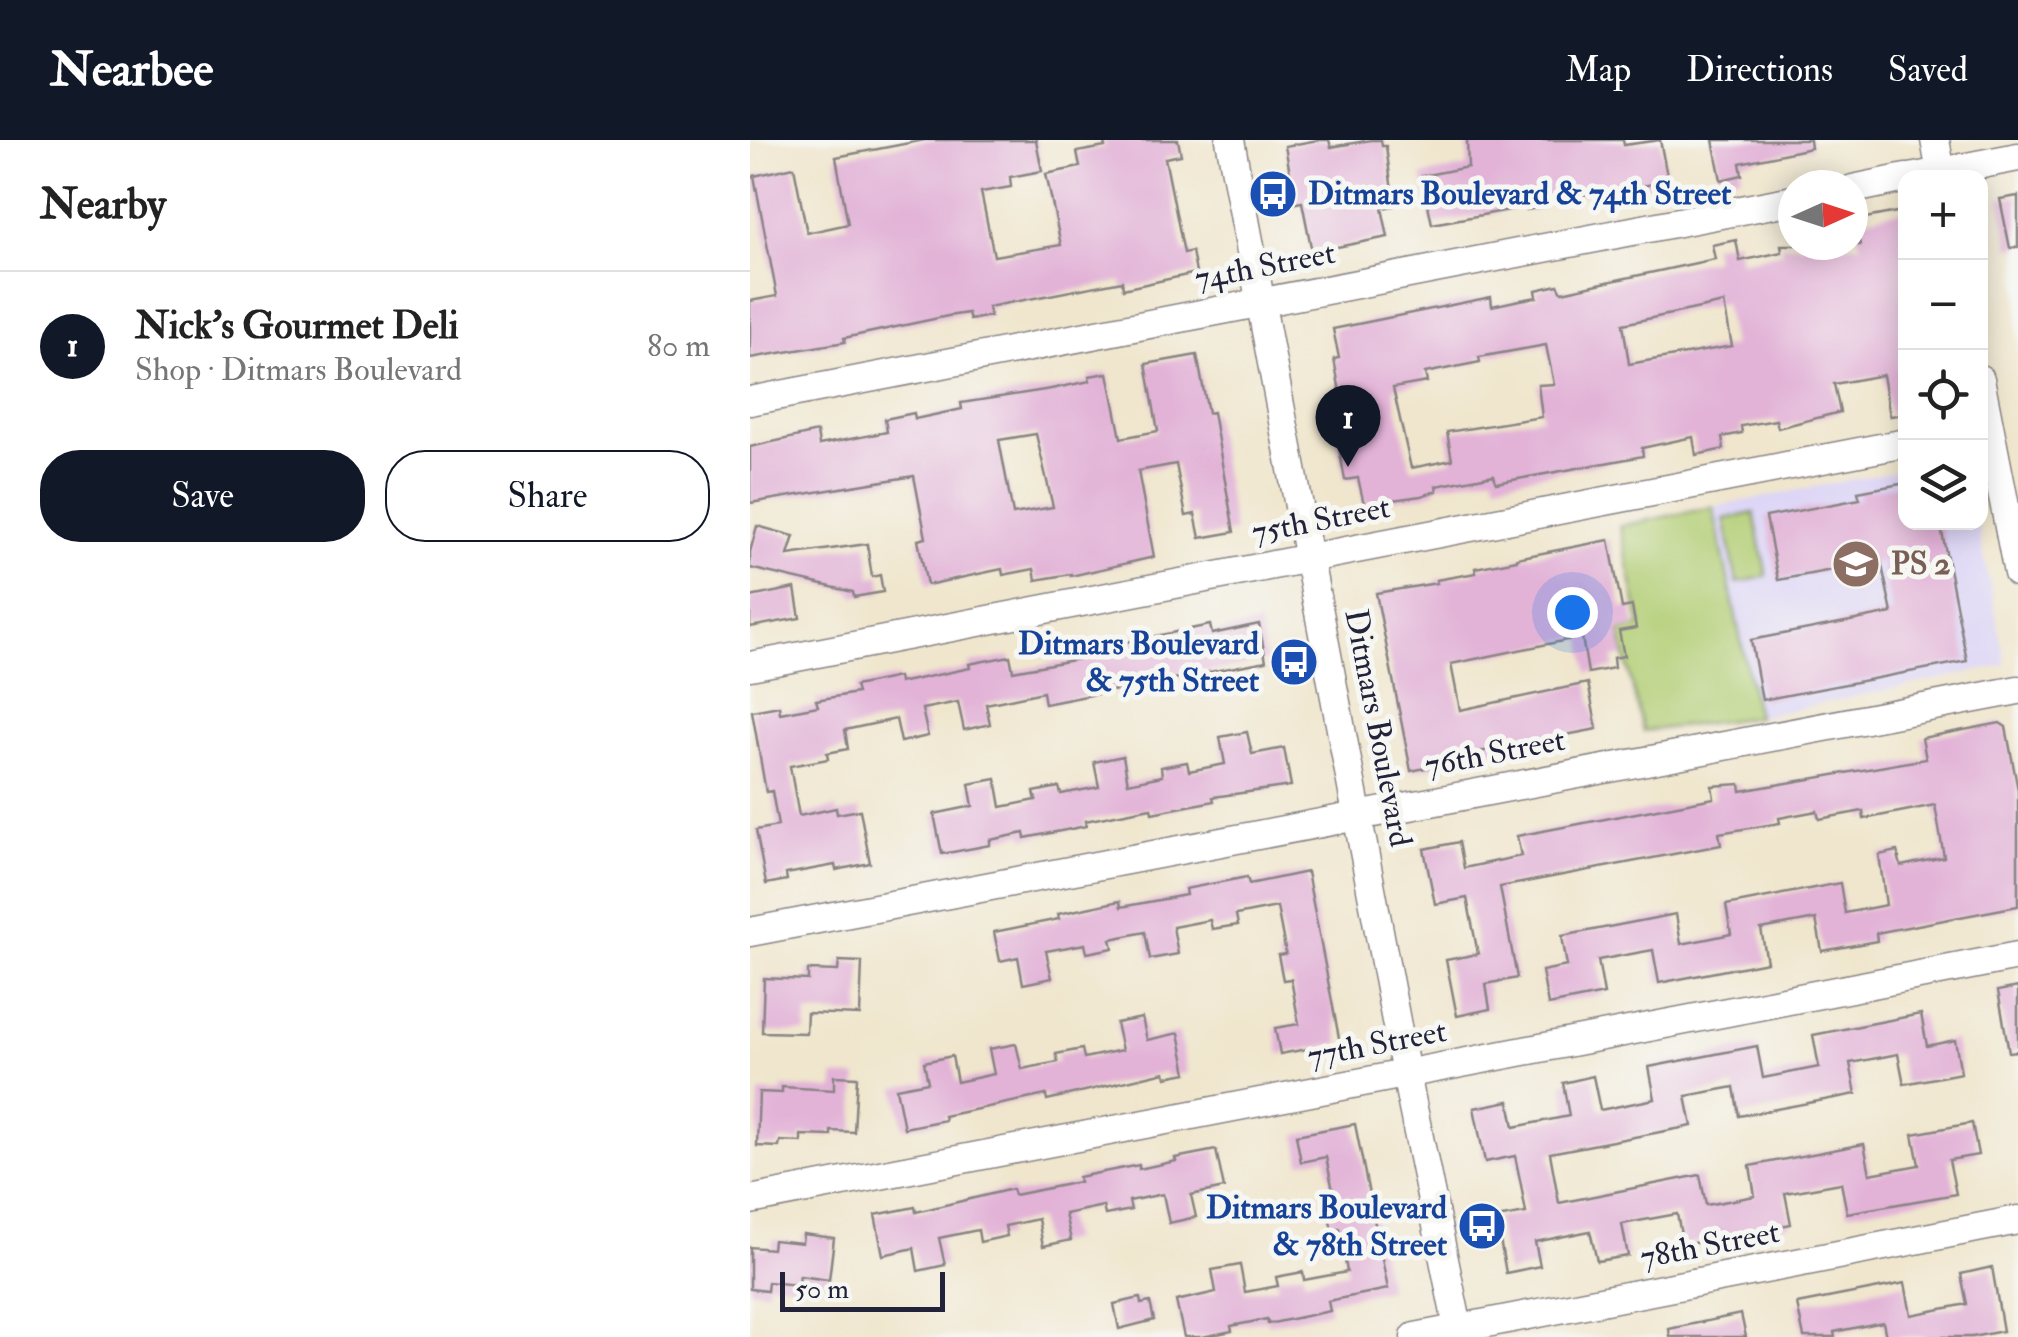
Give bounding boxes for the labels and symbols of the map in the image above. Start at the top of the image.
bus stop icon: Ditmars Boulevard & 74th Street [1247,168,1299,220]
north arrow [1778,170,1868,260]
place label: Ditmars Boulevard & 74th Street [1308,174,1732,214]
street label: 74th Street [1191,233,1339,299]
pin: 1 [1316,385,1380,467]
street label: 75th Street [1249,487,1393,553]
school or university icon: PS 2 [1830,538,1882,590]
place label: PS 2 [1891,544,1950,584]
your location [1547,587,1598,638]
street label: Ditmars Boulevard [1335,606,1421,850]
place label: Ditmars Boulevard & 75th Street [1018,624,1260,701]
bus stop icon: Ditmars Boulevard & 75th Street [1268,636,1320,688]
street label: 76th Street [1422,720,1568,786]
street label: 77th Street [1304,1011,1450,1077]
place label: Ditmars Boulevard & 78th Street [1206,1188,1448,1265]
bus stop icon: Ditmars Boulevard & 78th Street [1456,1200,1508,1252]
street label: 78th Street [1637,1212,1783,1278]
scale bar [780,1267,945,1312]

